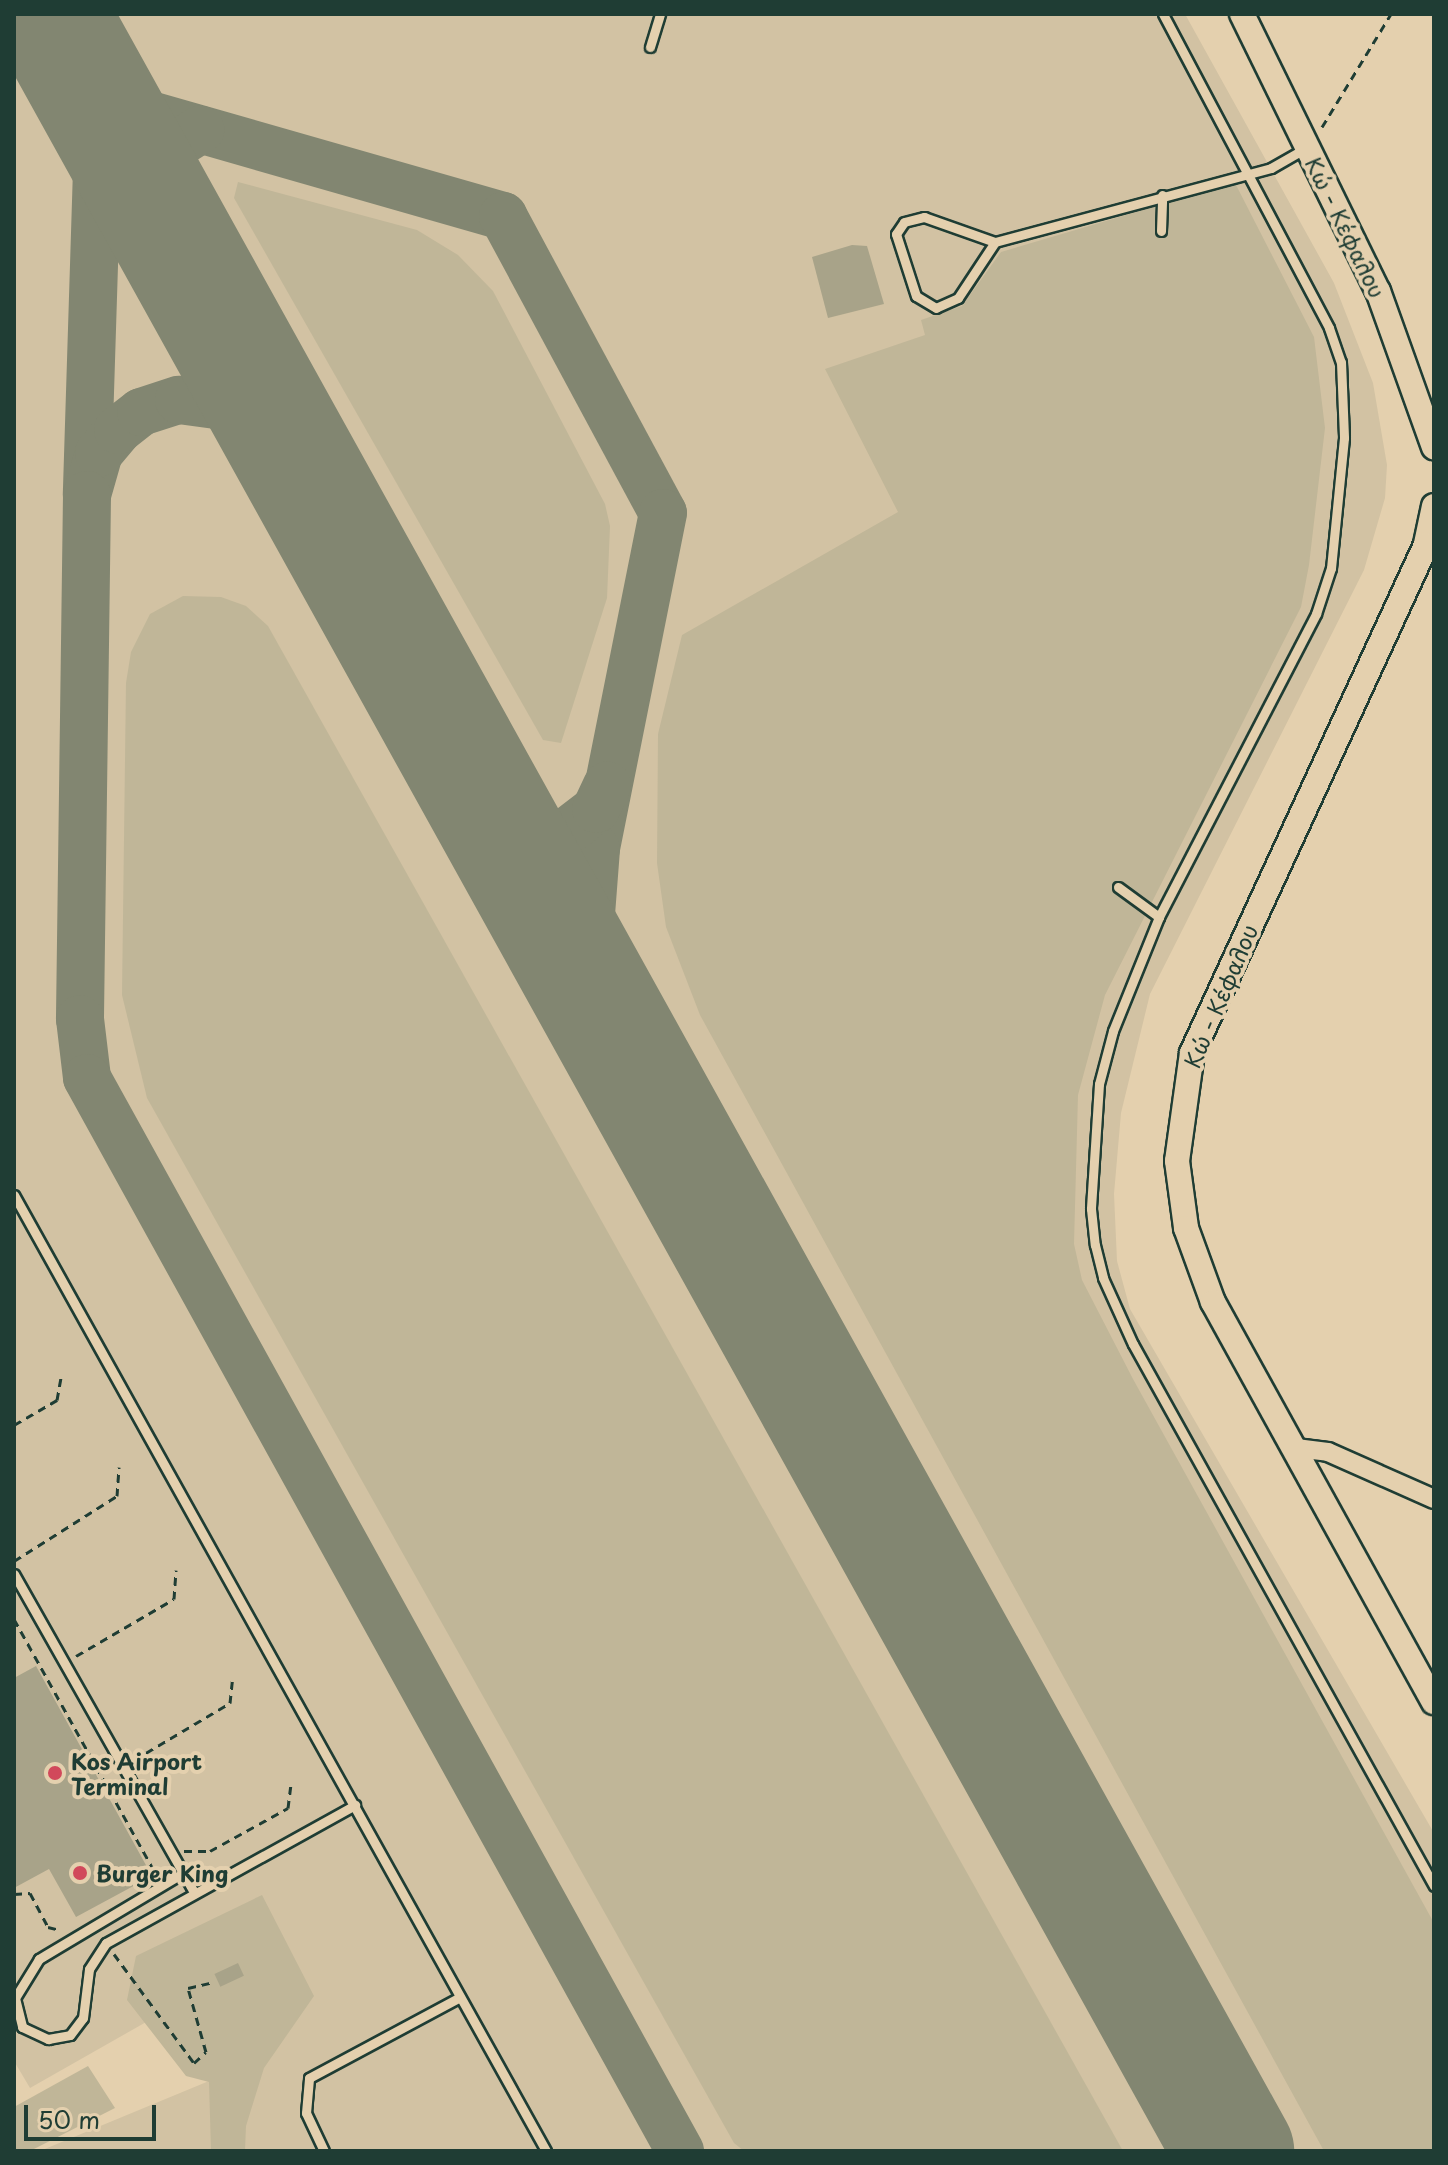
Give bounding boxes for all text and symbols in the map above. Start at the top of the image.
street label: Κώ - Κέφαλου [1300,152,1392,302]
street label: Κώ - Κέφαλου [1178,920,1262,1072]
place label: Kos Airport Terminal [71,1747,203,1798]
marker: Kos Airport Terminal [46,1764,64,1782]
place label: Burger King [96,1860,228,1886]
marker: Burger King [71,1864,89,1882]
scale bar [28,2089,160,2139]
text: 50 m [38,2101,100,2137]

